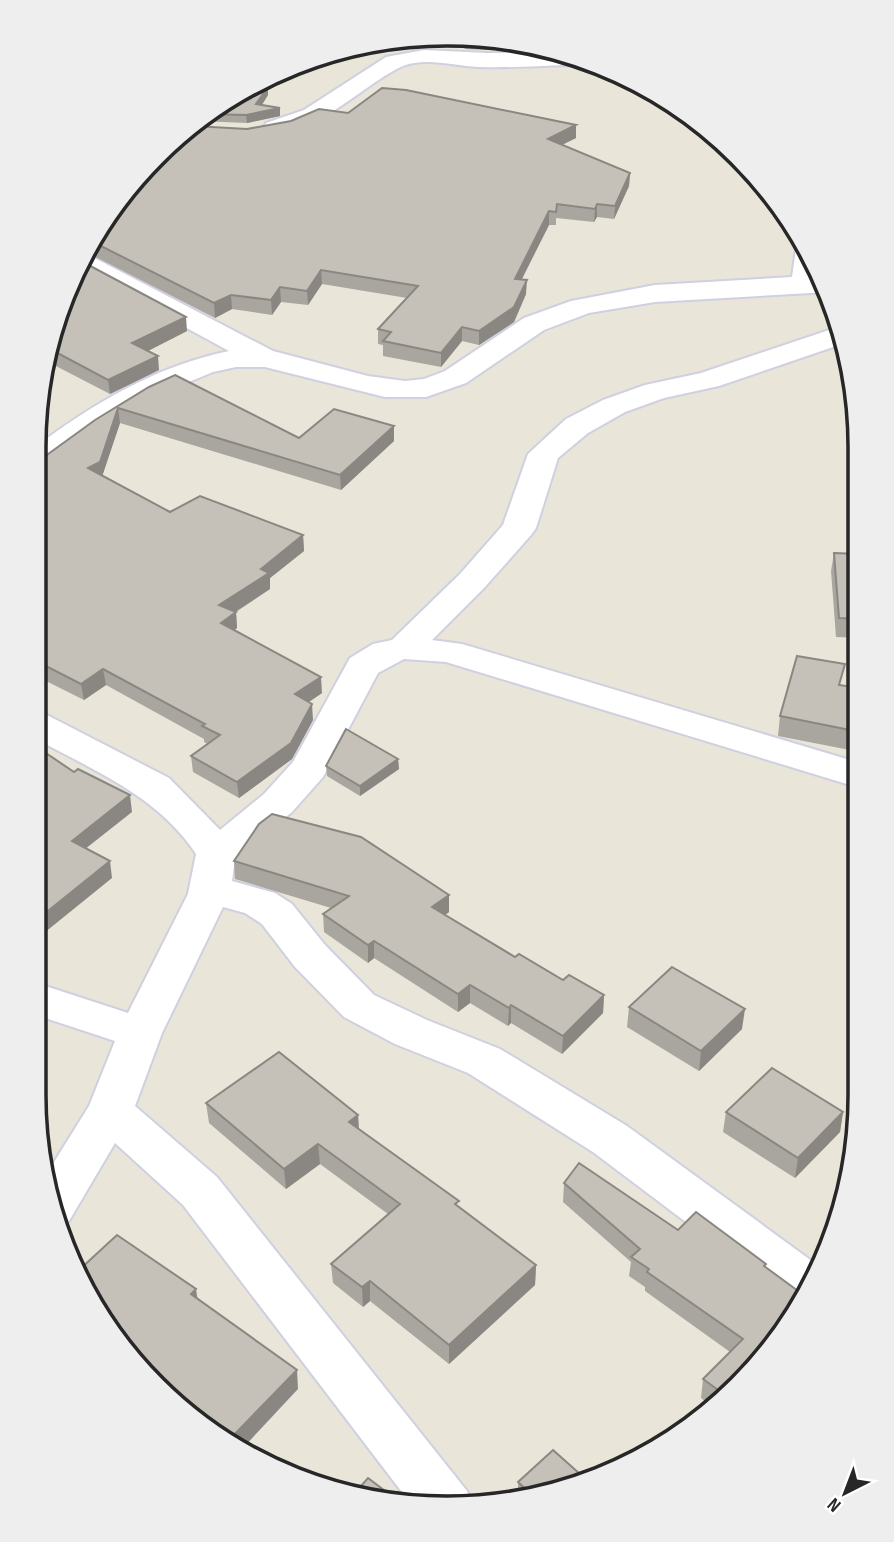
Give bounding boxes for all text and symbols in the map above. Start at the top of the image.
north arrow [810,1458,880,1528]
text: N [823,1493,846,1516]

